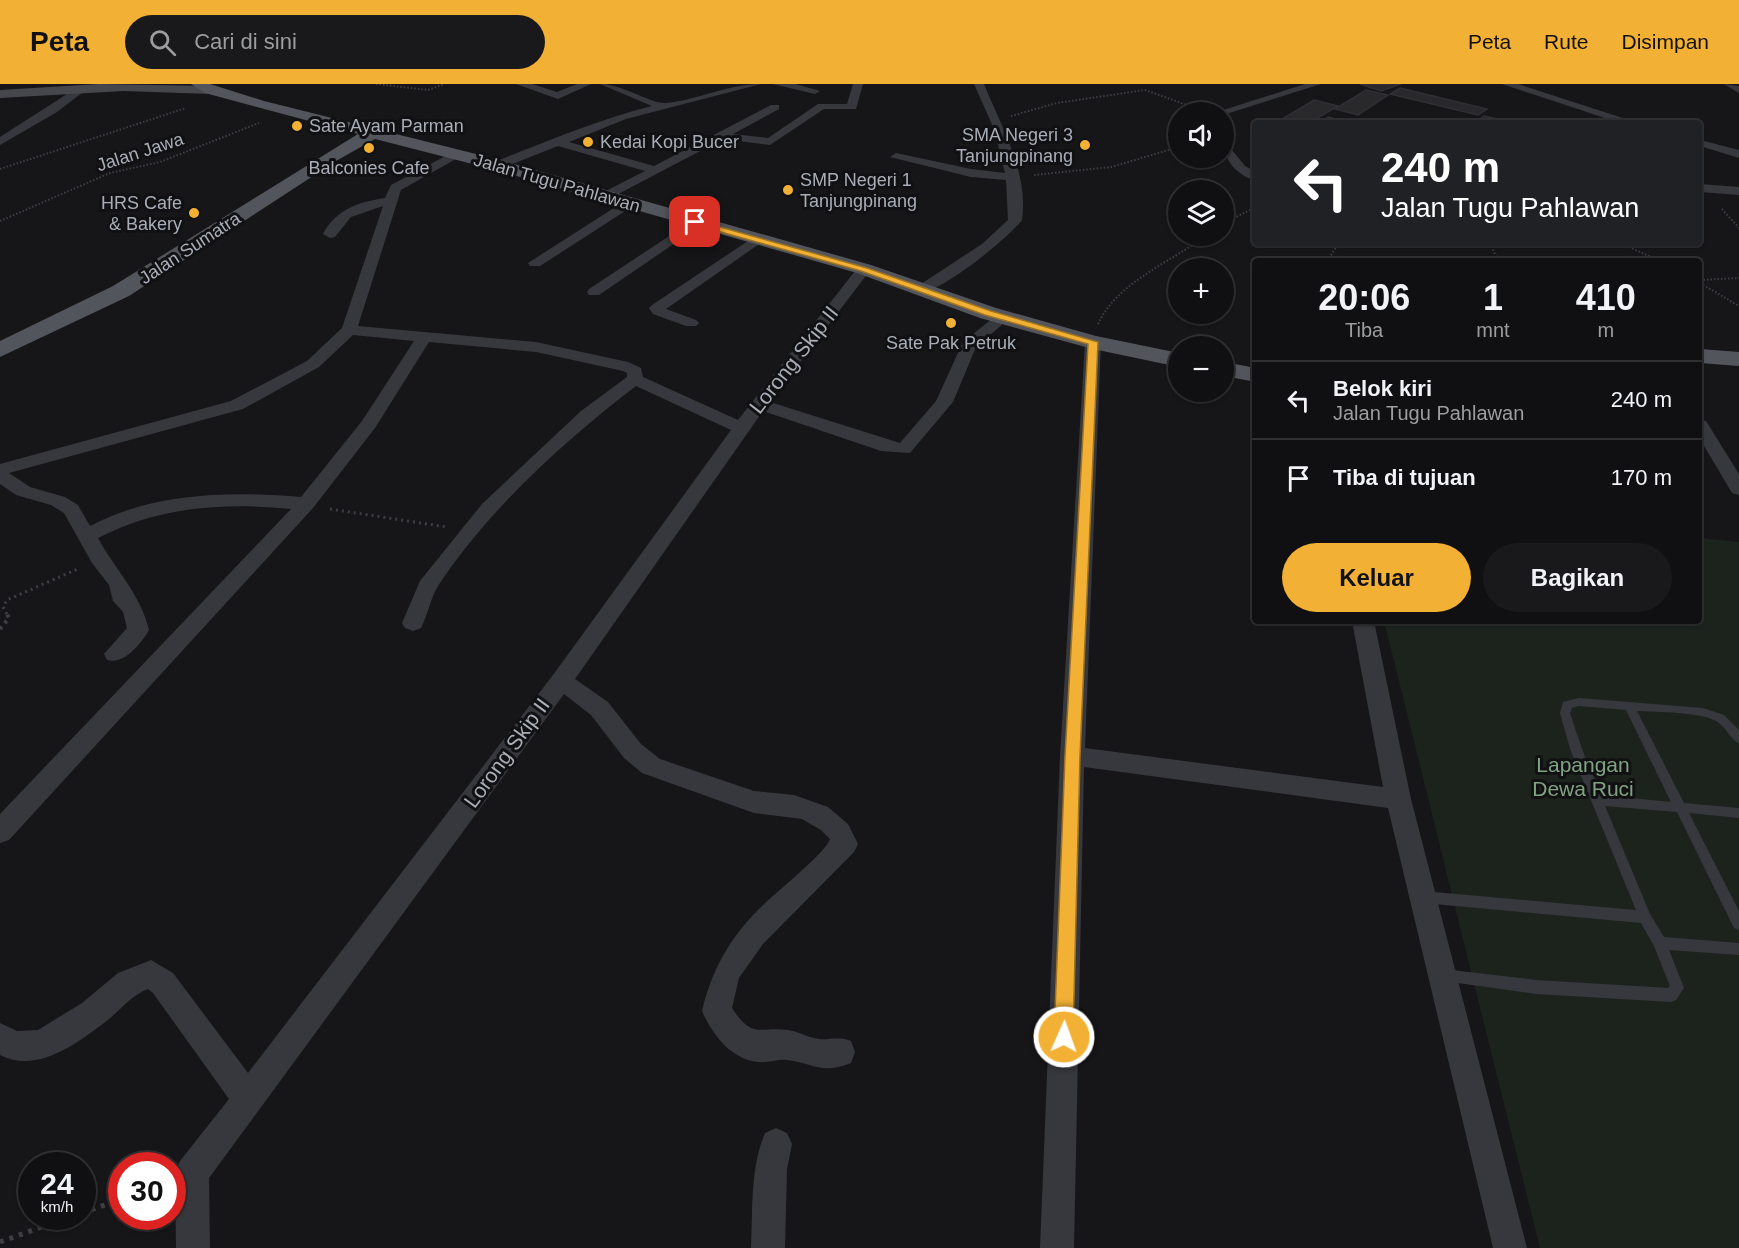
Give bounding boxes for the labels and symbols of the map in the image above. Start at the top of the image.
place label: Sate Ayam Parman [309,116,464,136]
marker: Sate Ayam Parman [290,119,304,133]
place label: SMA Negeri 3 Tanjungpinang [956,125,1073,166]
street label: Jalan Jawa [94,128,187,175]
place label: Kedai Kopi Bucer [600,132,739,152]
marker: Kedai Kopi Bucer [581,135,595,149]
marker: SMA Negeri 3 Tanjungpinang [1078,138,1092,152]
marker: Balconies Cafe [362,141,376,155]
street label: Jalan Tugu Pahlawan [472,150,642,216]
place label: Balconies Cafe [308,158,430,178]
place label: SMP Negeri 1 Tanjungpinang [800,170,917,211]
marker: SMP Negeri 1 Tanjungpinang [781,183,795,197]
place label: HRS Cafe & Bakery [101,193,182,234]
pin [669,196,720,247]
marker: HRS Cafe & Bakery [187,206,201,220]
street label: Jalan Sumatra [136,207,245,288]
street label: Lorong Skip II [745,302,843,418]
marker: Sate Pak Petruk [944,316,958,330]
place label: Sate Pak Petruk [886,333,1017,353]
street label: Lorong Skip II [459,694,554,812]
park label: Lapangan Dewa Ruci [1532,753,1634,800]
position arrow [1032,1005,1096,1069]
speed limit sign: 30 [108,1152,186,1230]

